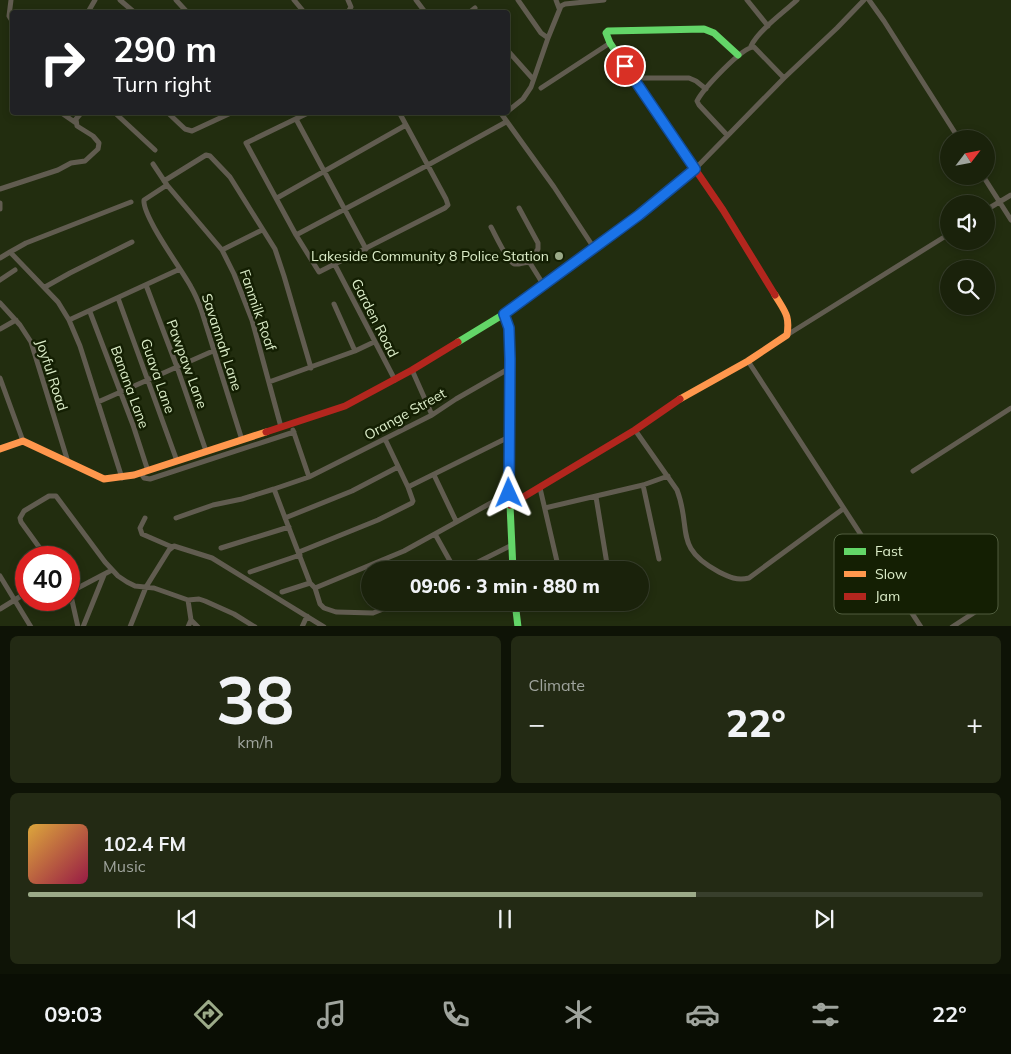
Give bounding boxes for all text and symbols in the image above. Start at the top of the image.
text: 290 m [113,27,217,71]
icon: right [30,30,95,95]
pin [604,45,646,87]
icon: arrive [611,52,639,80]
text: Turn right [113,70,211,98]
north arrow [940,130,995,185]
map controls [940,130,995,315]
button: sound [940,195,995,250]
place label: Lakeside Community 8 Police Station [311,247,549,265]
marker: Lakeside Community 8 Police Station [553,250,565,262]
button: search [940,260,995,315]
street label: Fanmilk Roaf [236,267,280,353]
street label: Garden Road [347,276,403,360]
street label: Savannah Lane [198,291,246,393]
street label: Pawpaw Lane [163,317,211,411]
street label: Guava Lane [137,336,179,416]
street label: Joyful Road [32,337,72,413]
street label: Banana Lane [107,343,153,431]
street label: Orange Street [361,384,449,444]
position arrow [482,466,534,518]
legend [834,534,998,614]
text: Fast [875,542,903,560]
speed limit sign: 40 [15,546,80,611]
text: Slow [875,565,907,583]
text: 09:06 · 3 min · 880 m [410,574,600,598]
text: Jam [875,587,900,605]
text: 38 [216,659,294,740]
text: Climate [529,675,585,695]
text: 22° [726,699,786,747]
text: − [529,706,545,741]
text: + [966,706,983,741]
text: km/h [237,732,273,752]
text: 102.4 FM [103,832,186,856]
text: Music [103,856,146,876]
icon: previous [173,905,201,933]
icon: pause [491,905,519,933]
icon: next [810,905,838,933]
icon: directions [191,997,226,1032]
icon: music [314,997,349,1032]
icon: phone [438,997,473,1032]
icon: climate [561,997,596,1032]
icon: car [685,997,720,1032]
icon: filters [808,997,843,1032]
text: 09:03 [44,1000,103,1028]
text: 22° [932,1000,967,1028]

